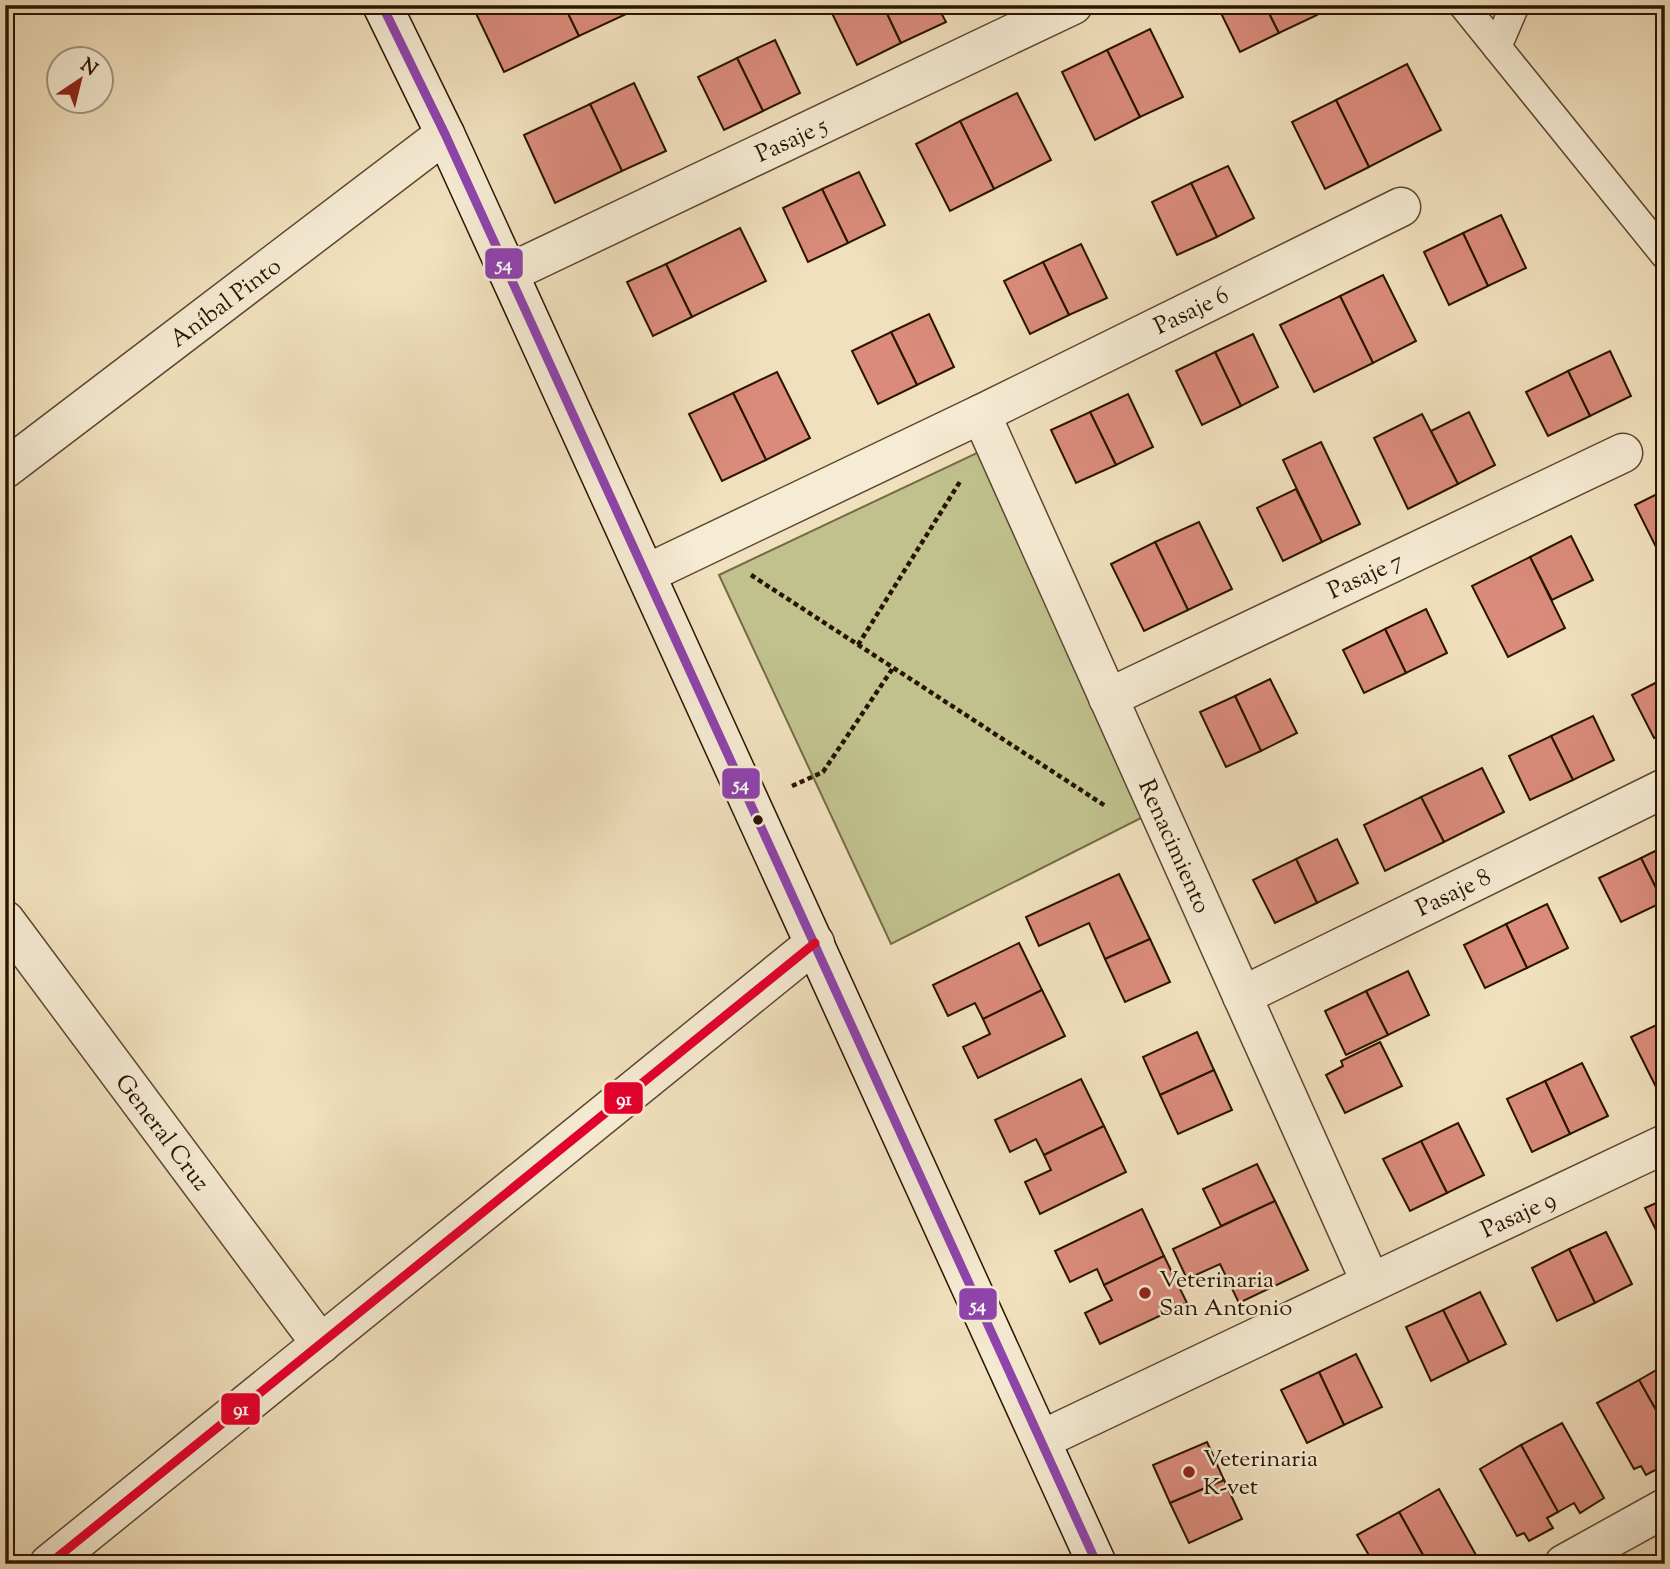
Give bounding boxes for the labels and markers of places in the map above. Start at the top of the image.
unlabelled marker [751,813,765,827]
place label: Veterinaria San Antonio [1159,1264,1292,1326]
marker: Veterinaria San Antonio [1137,1285,1153,1301]
place label: Veterinaria K-vet [1203,1443,1318,1505]
marker: Veterinaria K-vet [1181,1464,1197,1480]

